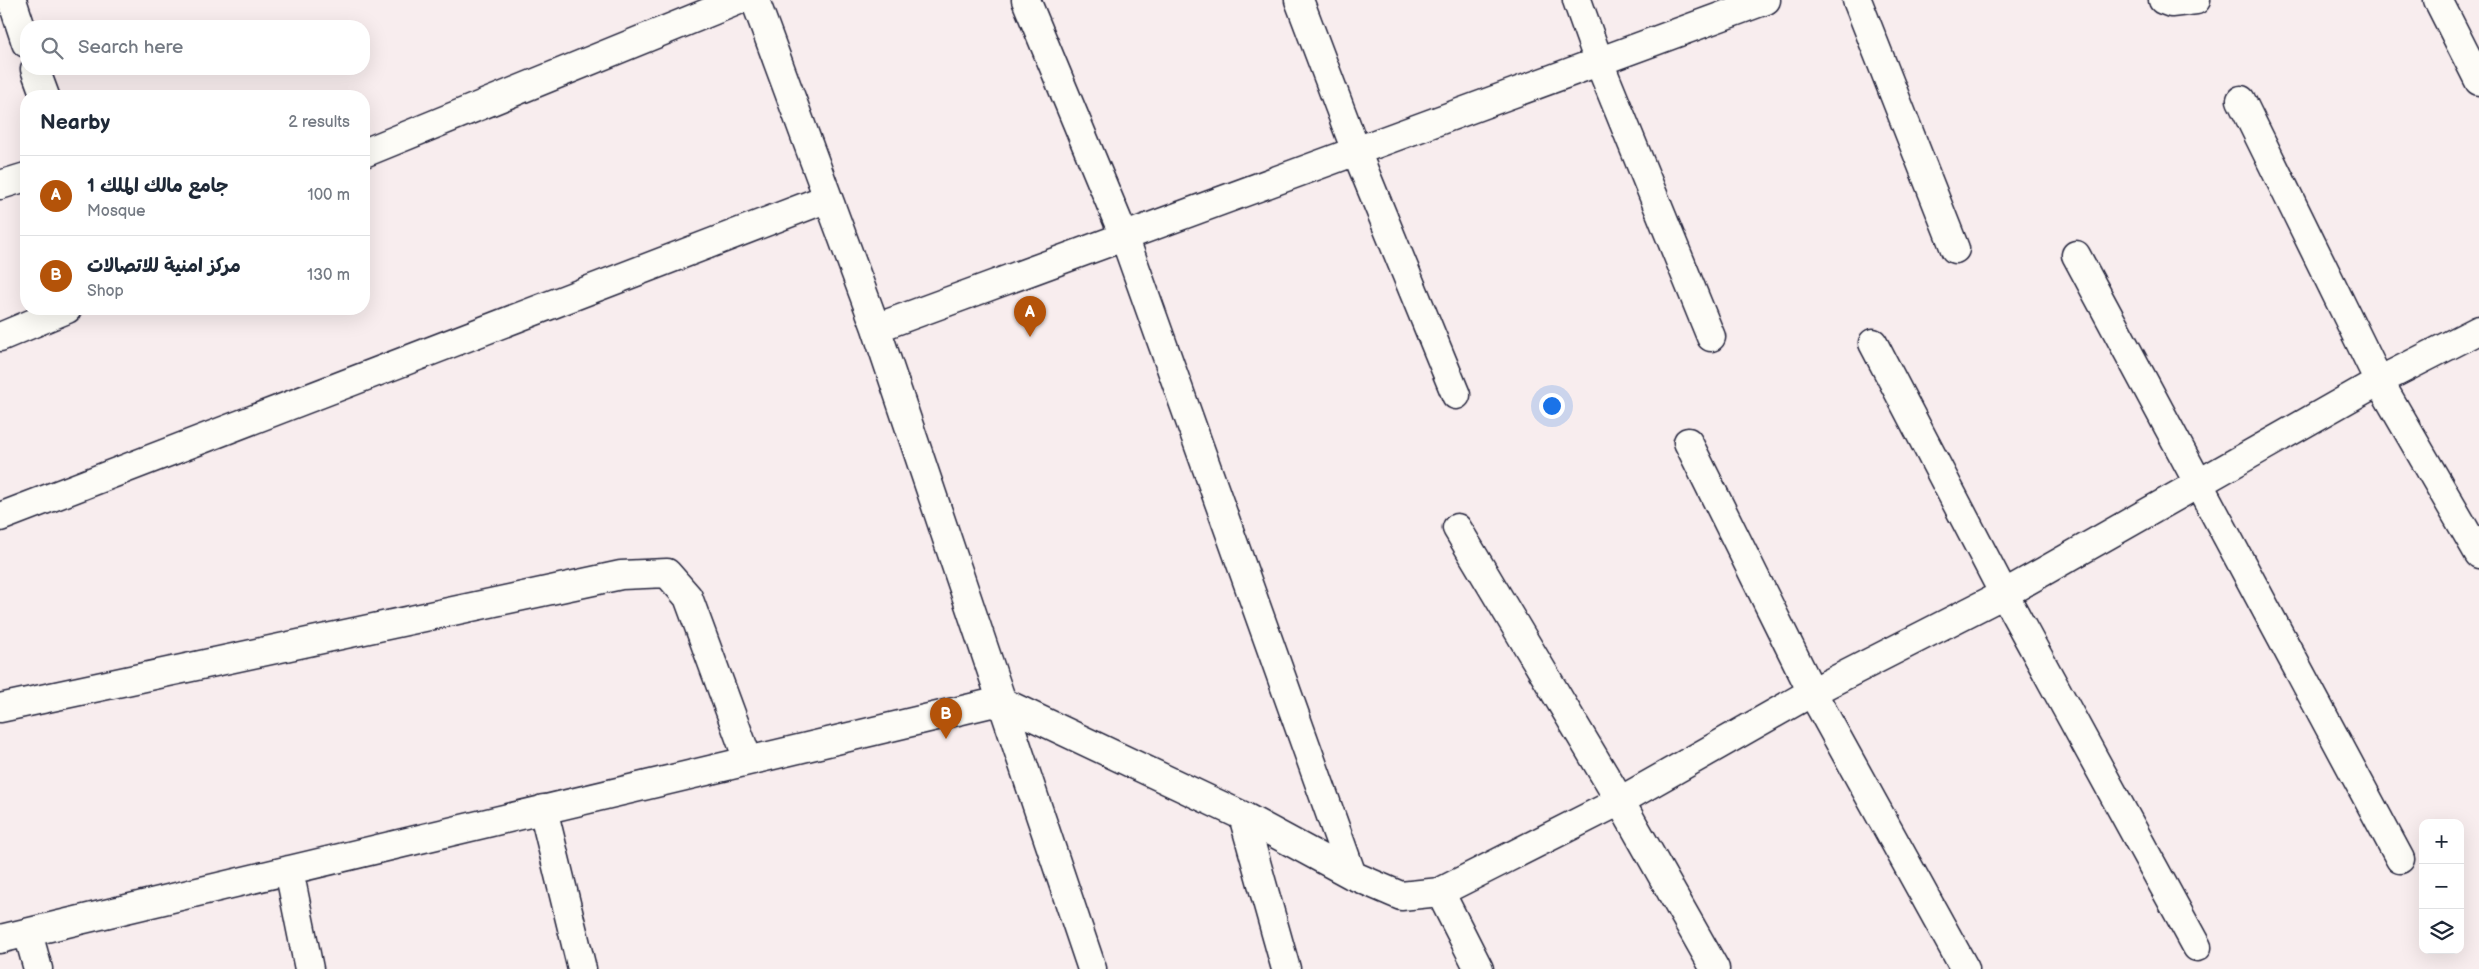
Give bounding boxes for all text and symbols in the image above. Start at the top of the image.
search box [20,20,370,75]
icon: search [38,34,66,62]
text: Search here [78,36,183,59]
text: Nearby [40,110,110,135]
text: 2 results [288,113,350,132]
text: جامع مالك الملك 1 [87,175,229,198]
text: A [51,186,61,205]
text: 100 m [307,186,350,205]
text: Mosque [87,202,146,221]
text: مركز امنية للاتصالات [87,255,241,278]
text: B [50,266,62,285]
text: 130 m [307,266,350,285]
text: Shop [87,282,124,301]
pin: A [1014,296,1046,337]
your location [1539,393,1565,419]
pin: B [930,698,962,739]
map controls [2419,819,2464,954]
button: + [2419,819,2464,864]
button: − [2419,864,2464,909]
button: layers [2419,909,2464,954]

